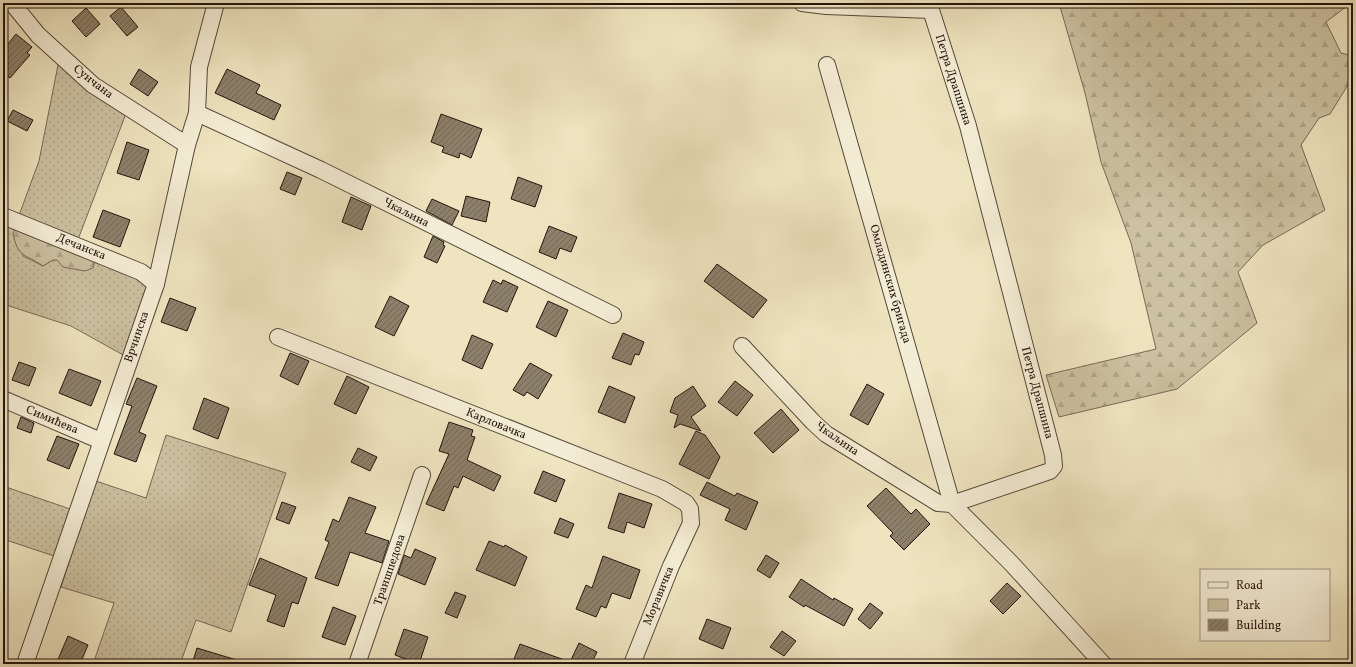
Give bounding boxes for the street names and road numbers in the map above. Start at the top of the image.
street label: Петра Драпшина [931,32,975,128]
street label: Сунчана [70,61,116,103]
street label: Чкаљина [380,195,432,231]
street label: Омладинских бригада [865,223,915,345]
street label: Дечанска [54,230,108,264]
street label: Врчинска [121,309,153,365]
street label: Петра Драпшина [1017,345,1057,441]
street label: Симићева [23,402,81,438]
street label: Карловачка [463,405,529,443]
street label: Чкаљина [812,418,862,460]
street label: Траншпедова [370,532,410,608]
street label: Моравичка [640,564,678,628]

